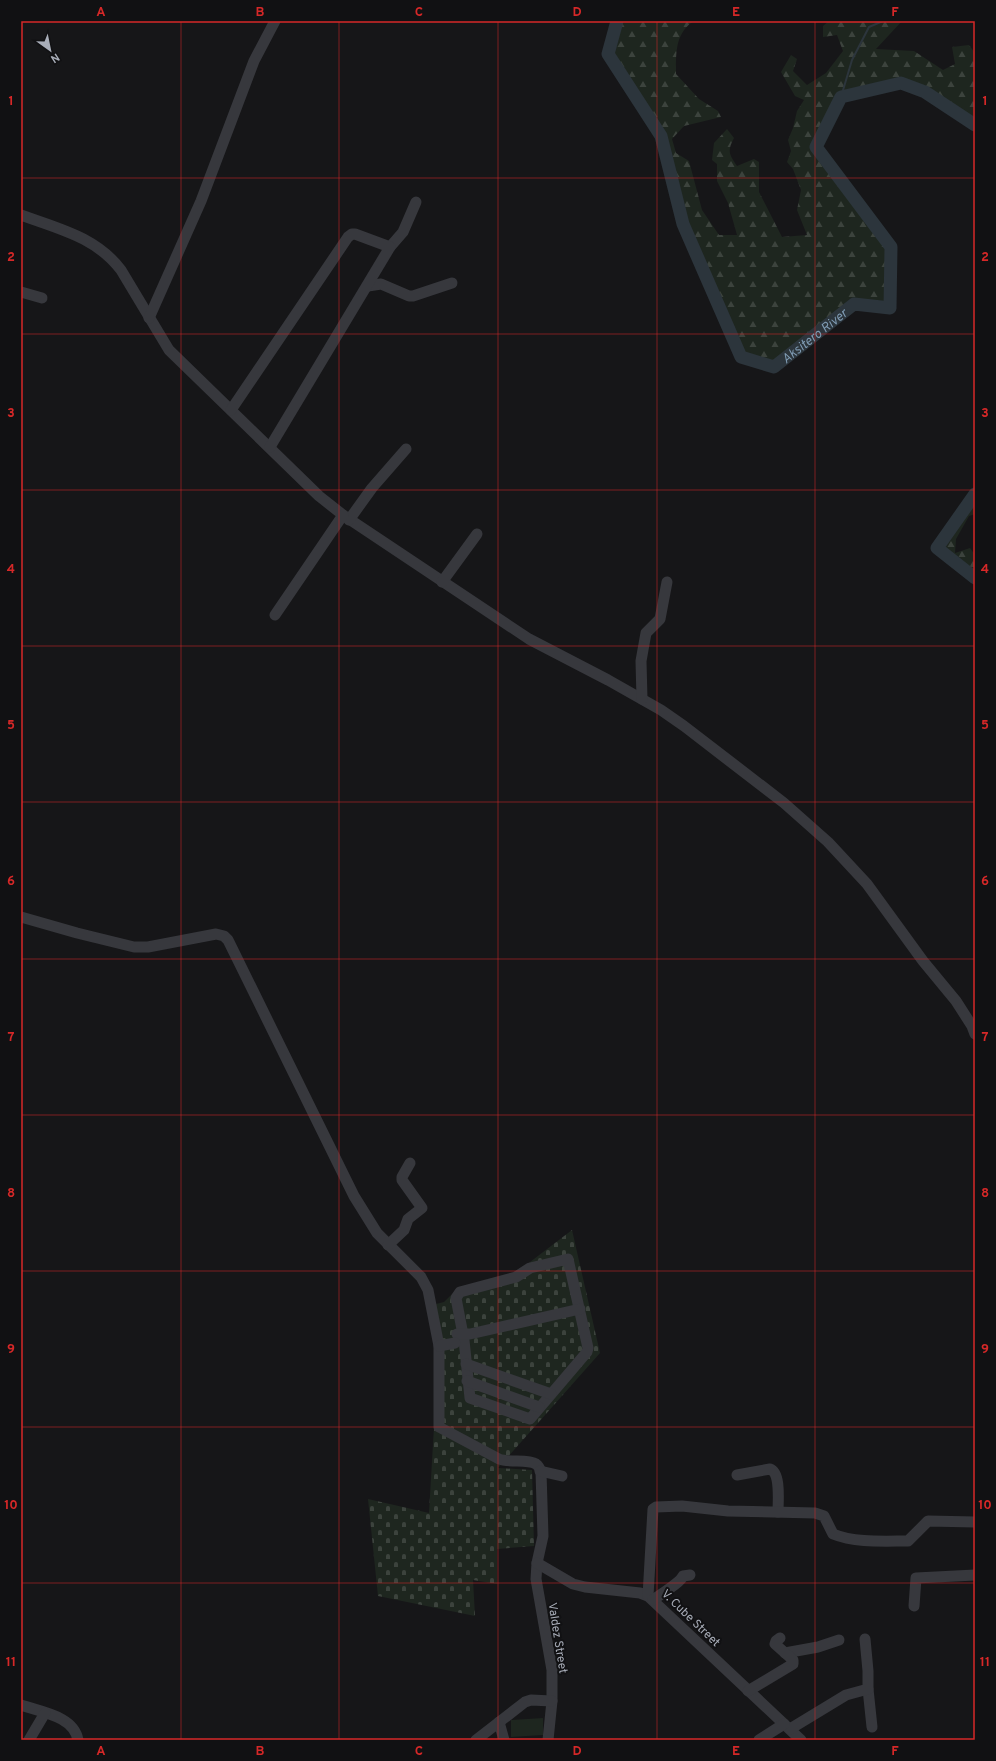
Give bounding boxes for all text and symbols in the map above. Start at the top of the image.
text: A [96,5,106,21]
text: B [256,5,265,21]
text: C [415,5,423,21]
text: D [572,5,582,21]
text: E [732,5,740,21]
text: F [891,5,899,21]
north arrow [30,30,70,70]
text: N [48,50,62,66]
text: 1 [8,94,14,110]
text: 1 [982,94,988,110]
text: 2 [7,250,15,266]
text: 2 [981,250,989,266]
water label: Aksitero River [779,306,852,368]
text: 3 [7,406,15,422]
text: 3 [981,406,989,422]
text: 4 [7,562,15,578]
text: 4 [981,562,989,578]
text: 5 [7,718,15,734]
text: 5 [981,718,989,734]
text: 6 [7,874,15,890]
text: 6 [981,874,989,890]
text: 7 [8,1030,15,1046]
text: 7 [982,1030,989,1046]
text: 8 [7,1186,15,1202]
text: 8 [981,1186,989,1202]
text: 9 [7,1342,15,1358]
text: 9 [981,1342,989,1358]
text: 10 [4,1498,18,1514]
text: 10 [978,1498,992,1514]
street label: V. Cube Street [657,1587,723,1651]
street label: Valdez Street [544,1602,571,1675]
text: 11 [6,1655,16,1671]
text: 11 [980,1655,990,1671]
text: A [96,1744,106,1760]
text: B [256,1744,265,1760]
text: C [415,1744,423,1760]
text: D [572,1744,582,1760]
text: E [732,1744,740,1760]
text: F [891,1744,899,1760]

